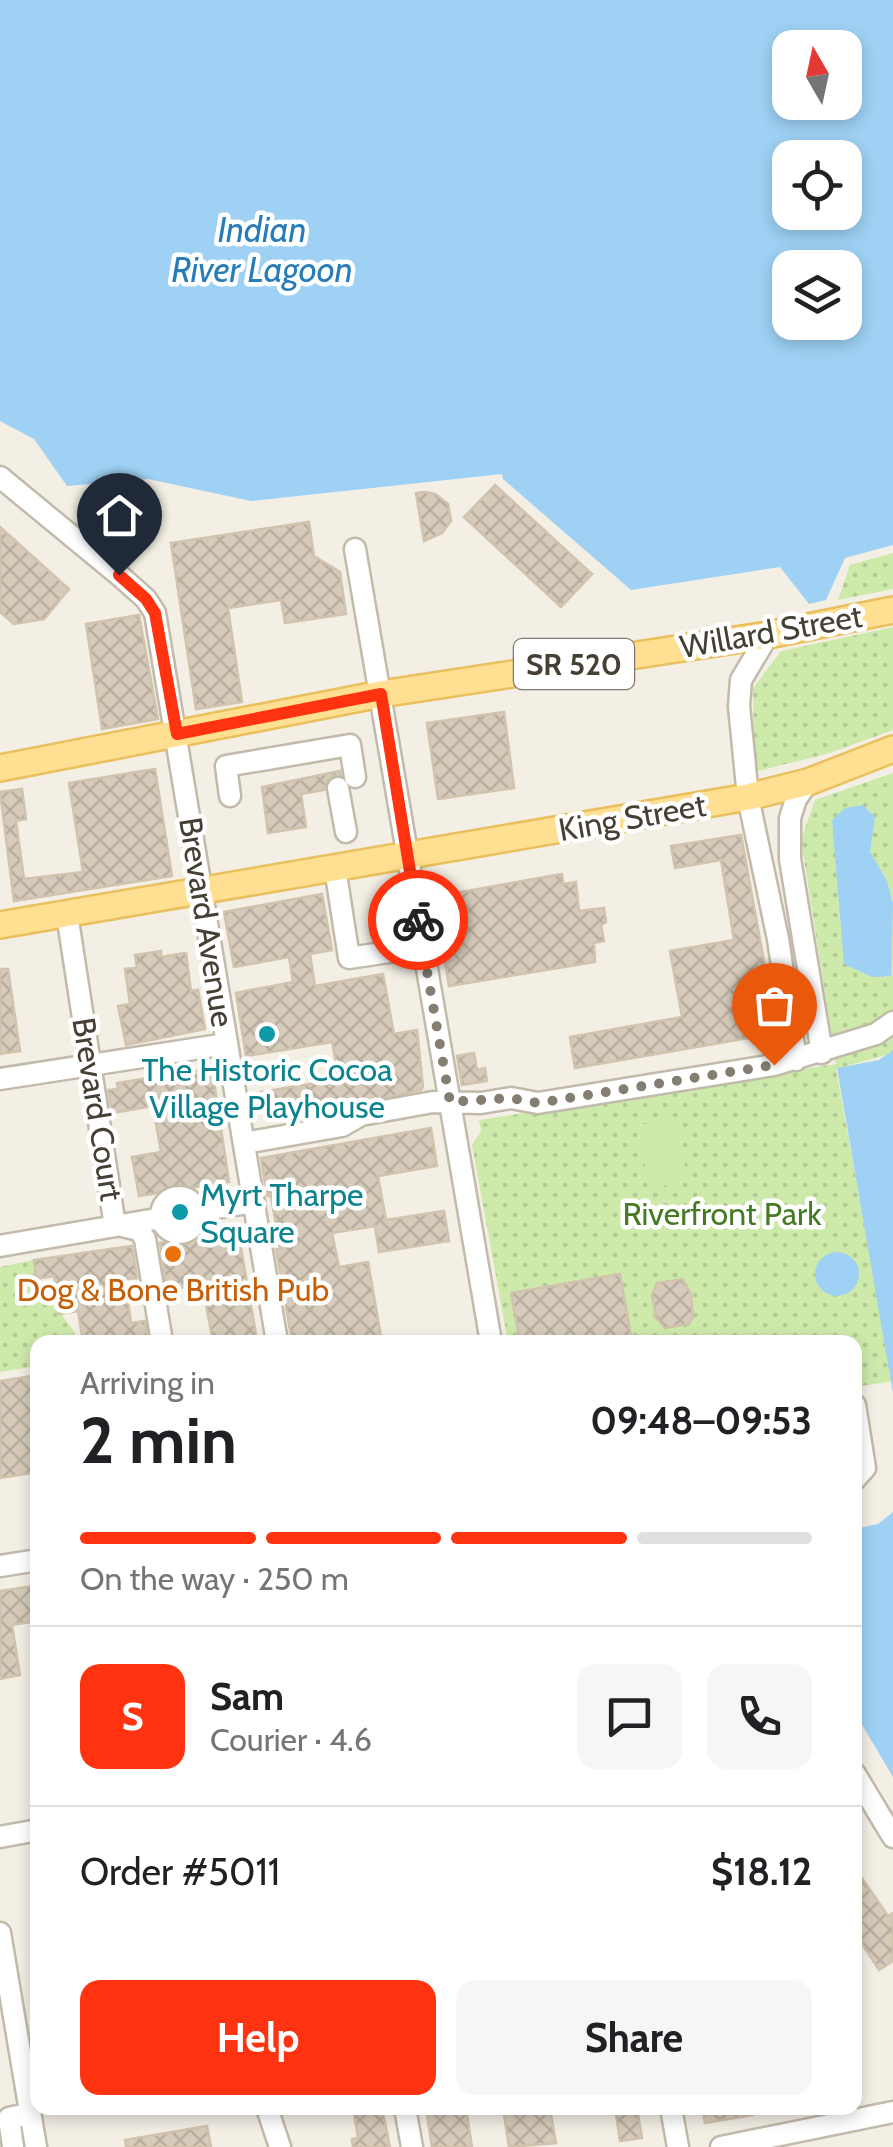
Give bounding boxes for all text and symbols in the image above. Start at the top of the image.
north arrow [772,30,862,120]
map controls [772,30,862,340]
button: locate [772,140,862,230]
water label: Indian River Lagoon [171,208,353,291]
button: layers [772,250,862,340]
pin [77,473,162,576]
icon: home [92,488,147,543]
street label: Willard Street [677,596,865,666]
road number: SR 520 [514,639,634,689]
street label: King Street [555,785,709,849]
street label: Brevard Avenue [171,814,243,1030]
courier [368,870,468,970]
icon: bike [391,893,446,948]
pin [732,963,817,1066]
icon: bag [747,978,802,1033]
street label: Brevard Court [64,1015,132,1204]
marker: The Historic Cocoa Village Playhouse [256,1023,278,1045]
place label: The Historic Cocoa Village Playhouse [141,1050,393,1126]
place label: Myrt Tharpe Square [200,1175,363,1251]
park label: Riverfront Park [623,1194,822,1233]
marker: Myrt Tharpe Square [169,1201,191,1223]
marker: Dog & Bone British Pub [162,1243,184,1265]
place label: Dog & Bone British Pub [17,1270,329,1309]
text: Arriving in [80,1363,215,1402]
text: 09:48–09:53 [590,1397,812,1444]
text: 2 min [80,1400,237,1479]
text: On the way · 250 m [80,1559,349,1598]
button: chat [577,1664,682,1769]
button: phone [707,1664,812,1769]
text: Sam [210,1673,284,1720]
text: S [121,1693,144,1740]
text: Courier · 4.6 [210,1720,372,1759]
text: Order #5011 [80,1848,280,1895]
text: $18.12 [711,1848,812,1895]
button: Help [80,1980,436,2095]
button: Share [456,1980,812,2095]

